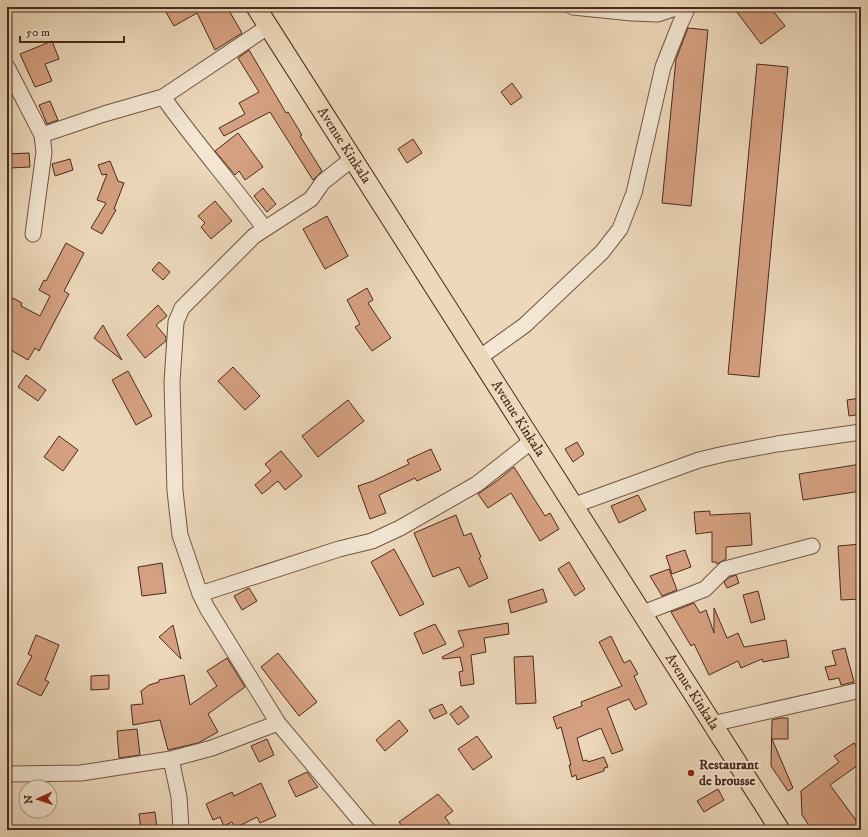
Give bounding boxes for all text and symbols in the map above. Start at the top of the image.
scale bar [20,18,124,44]
text: 50 m [26,25,50,40]
street label: Avenue Kinkala [313,104,375,187]
street label: Avenue Kinkala [487,377,549,460]
street label: Avenue Kinkala [661,650,723,734]
place label: Restaurant de brousse [699,756,759,790]
marker: Restaurant de brousse [686,768,696,778]
north arrow [18,779,58,819]
text: N [22,795,36,804]

